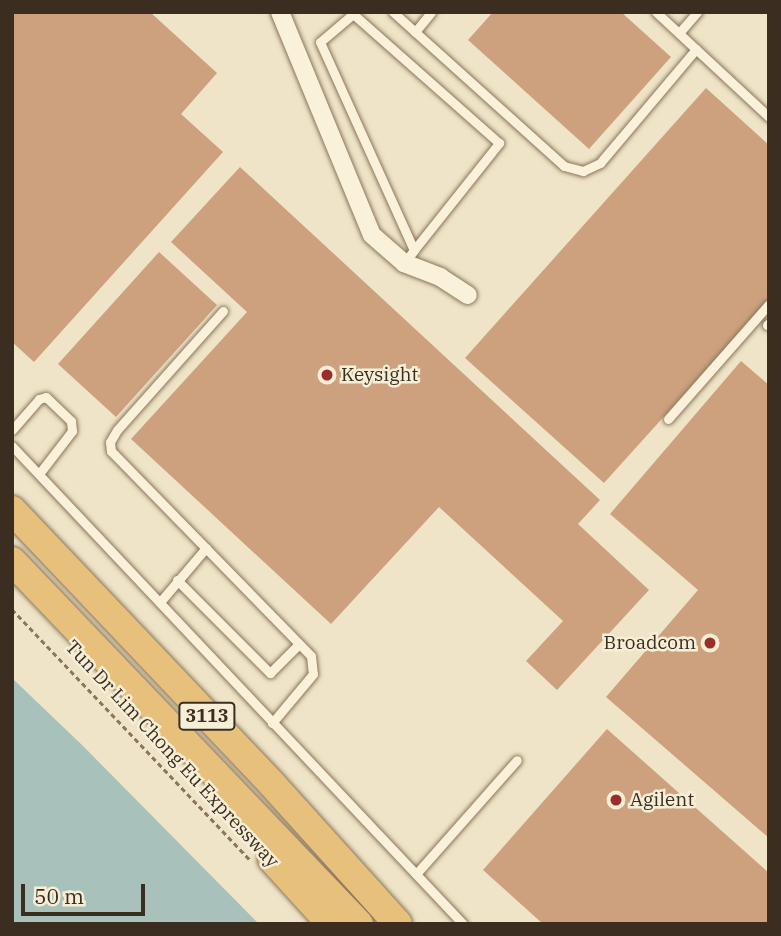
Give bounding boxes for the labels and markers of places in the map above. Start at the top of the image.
place label: Keysight [341,364,418,386]
marker: Keysight [319,367,335,383]
place label: Broadcom [604,632,696,654]
marker: Broadcom [702,635,718,651]
place label: Agilent [630,789,694,811]
marker: Agilent [608,792,624,808]

